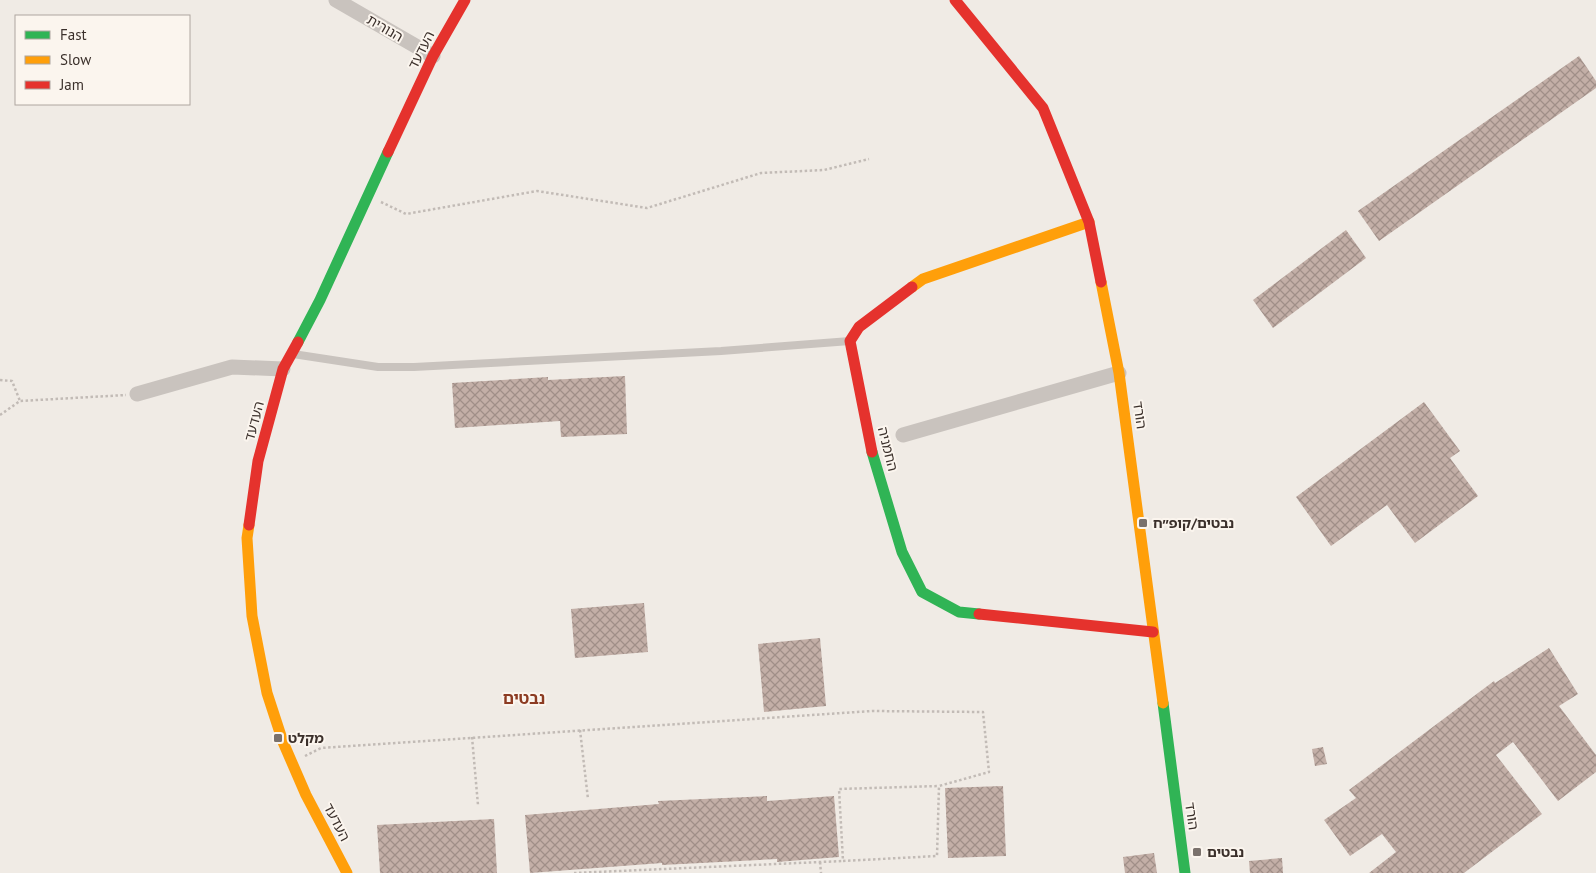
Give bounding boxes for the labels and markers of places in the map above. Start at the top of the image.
place label: נבטים/קופ״ח [1153,514,1234,532]
marker: נבטים/קופ״ח [1137,517,1149,529]
place label: מקלט [288,729,324,747]
marker: מקלט [272,732,284,744]
place label: נבטים [1207,843,1244,861]
marker: נבטים [1191,846,1203,858]

